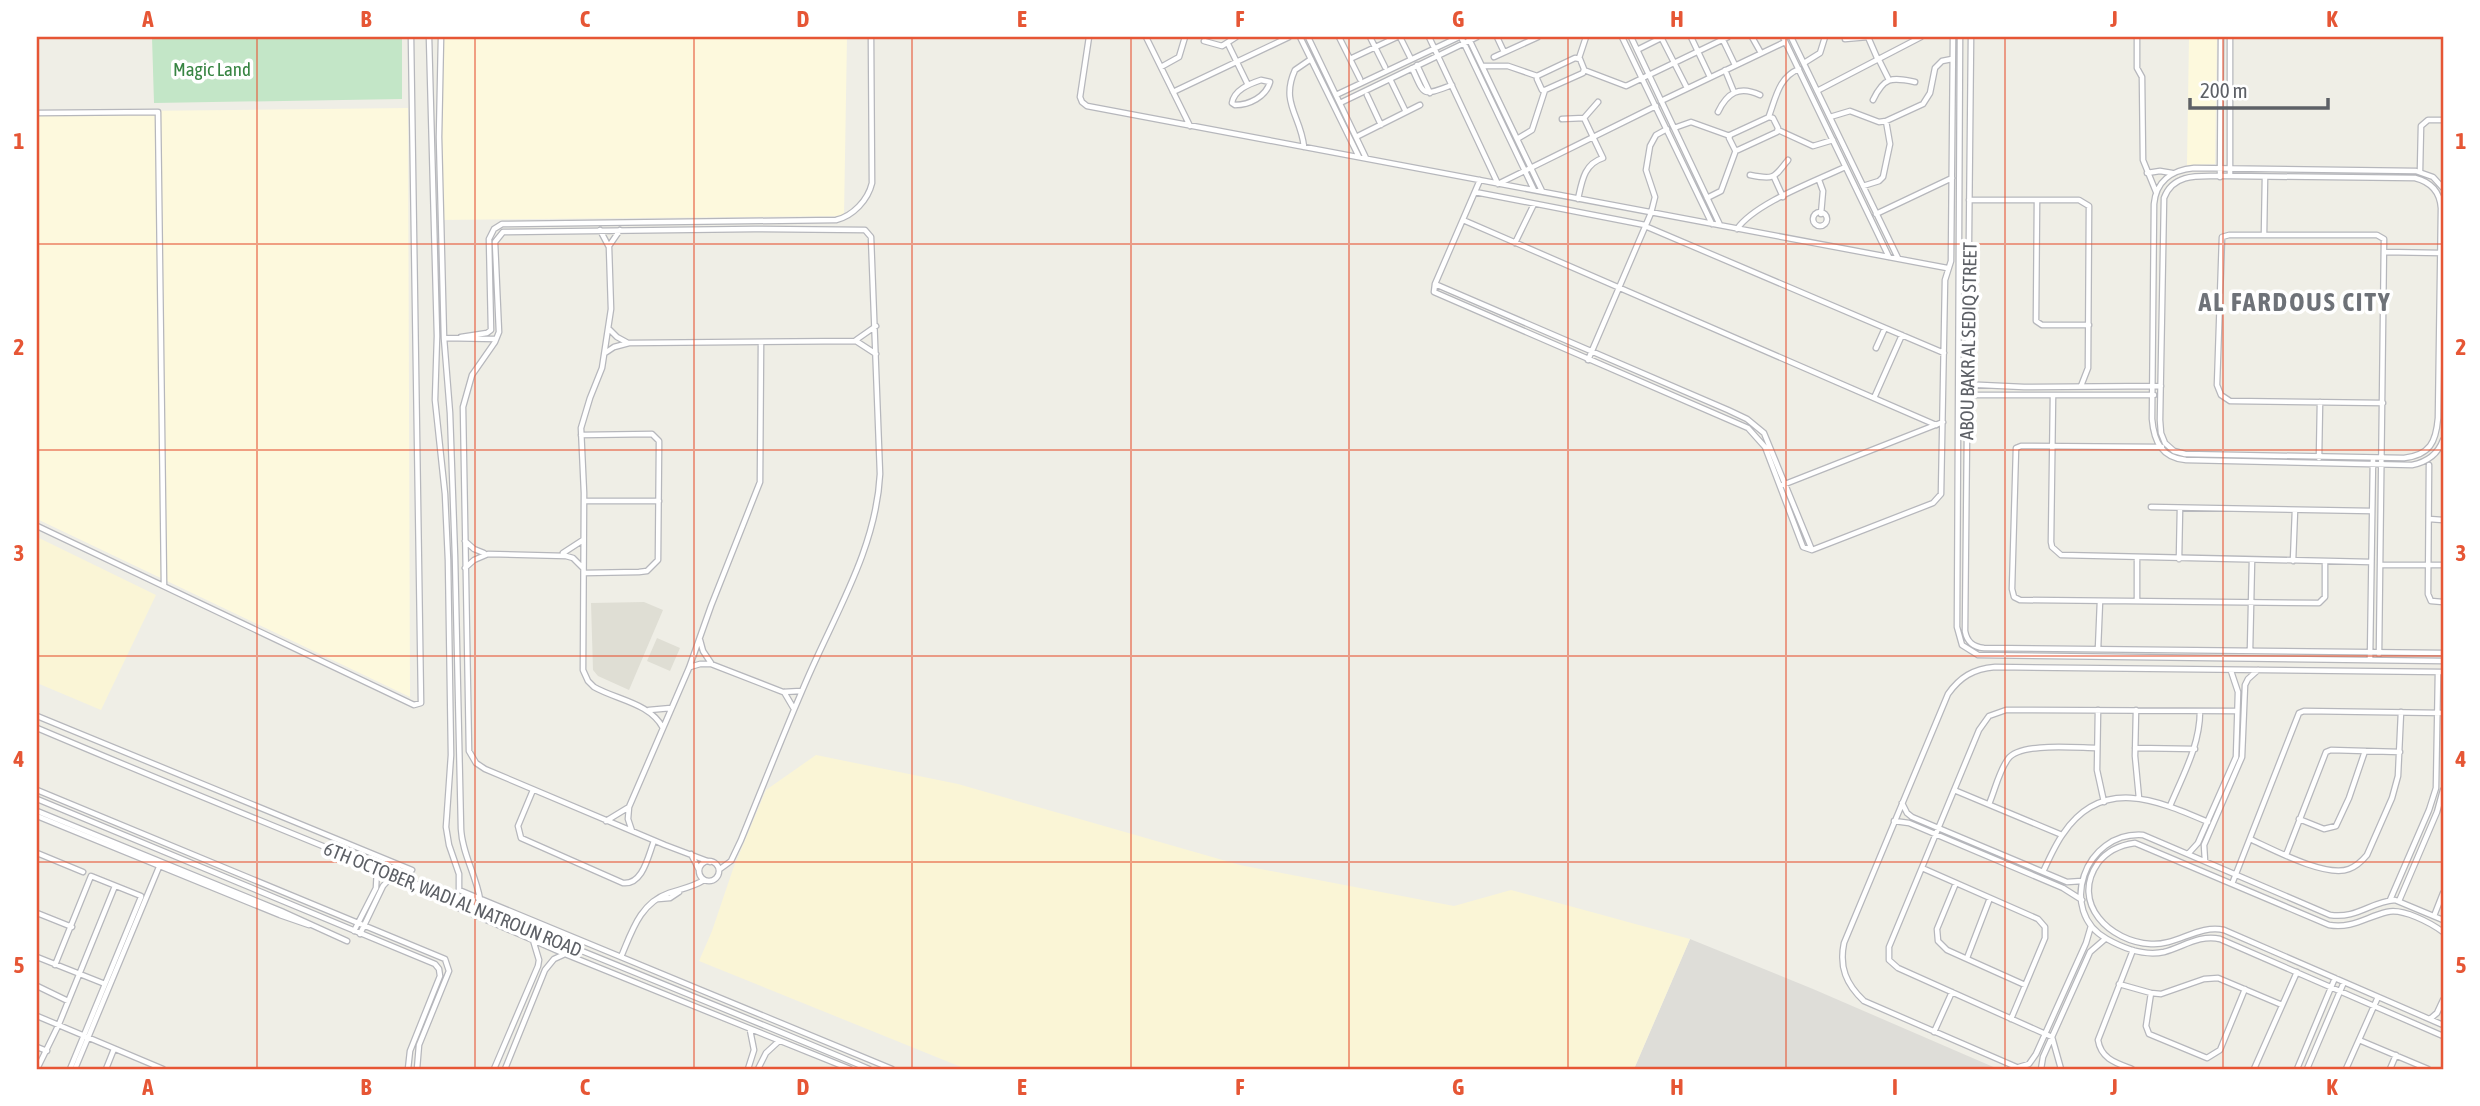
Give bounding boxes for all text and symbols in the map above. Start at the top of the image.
text: A [141,6,154,32]
text: B [361,6,372,32]
text: C [580,6,591,32]
text: D [797,6,810,32]
text: E [1017,6,1027,32]
text: F [1235,6,1245,32]
text: G [1452,6,1464,32]
text: H [1670,6,1684,32]
text: I [1892,6,1898,32]
text: J [2109,6,2118,32]
text: K [2326,6,2338,32]
park label: Magic Land [173,58,251,80]
scale bar [2190,66,2328,110]
text: 200 m [2200,78,2248,102]
text: 1 [14,128,25,154]
text: 1 [2456,128,2467,154]
street label: ABOU BAKR AL SEDIQ STREET [1955,241,1981,440]
district label: AL FARDOUS CITY [2198,287,2391,317]
text: 2 [14,334,24,360]
text: 2 [2456,334,2466,360]
text: 3 [14,540,24,566]
text: 3 [2456,540,2466,566]
text: 4 [13,746,25,772]
text: 4 [2455,746,2467,772]
street label: 6TH OCTOBER, WADI AL NATROUN ROAD [321,837,585,961]
text: 5 [14,952,25,978]
text: 5 [2456,952,2467,978]
text: A [141,1074,154,1100]
text: B [361,1074,372,1100]
text: C [580,1074,591,1100]
text: D [797,1074,810,1100]
text: E [1017,1074,1027,1100]
text: F [1235,1074,1245,1100]
text: G [1452,1074,1464,1100]
text: H [1670,1074,1684,1100]
text: I [1892,1074,1898,1100]
text: J [2109,1074,2118,1100]
text: K [2326,1074,2338,1100]

